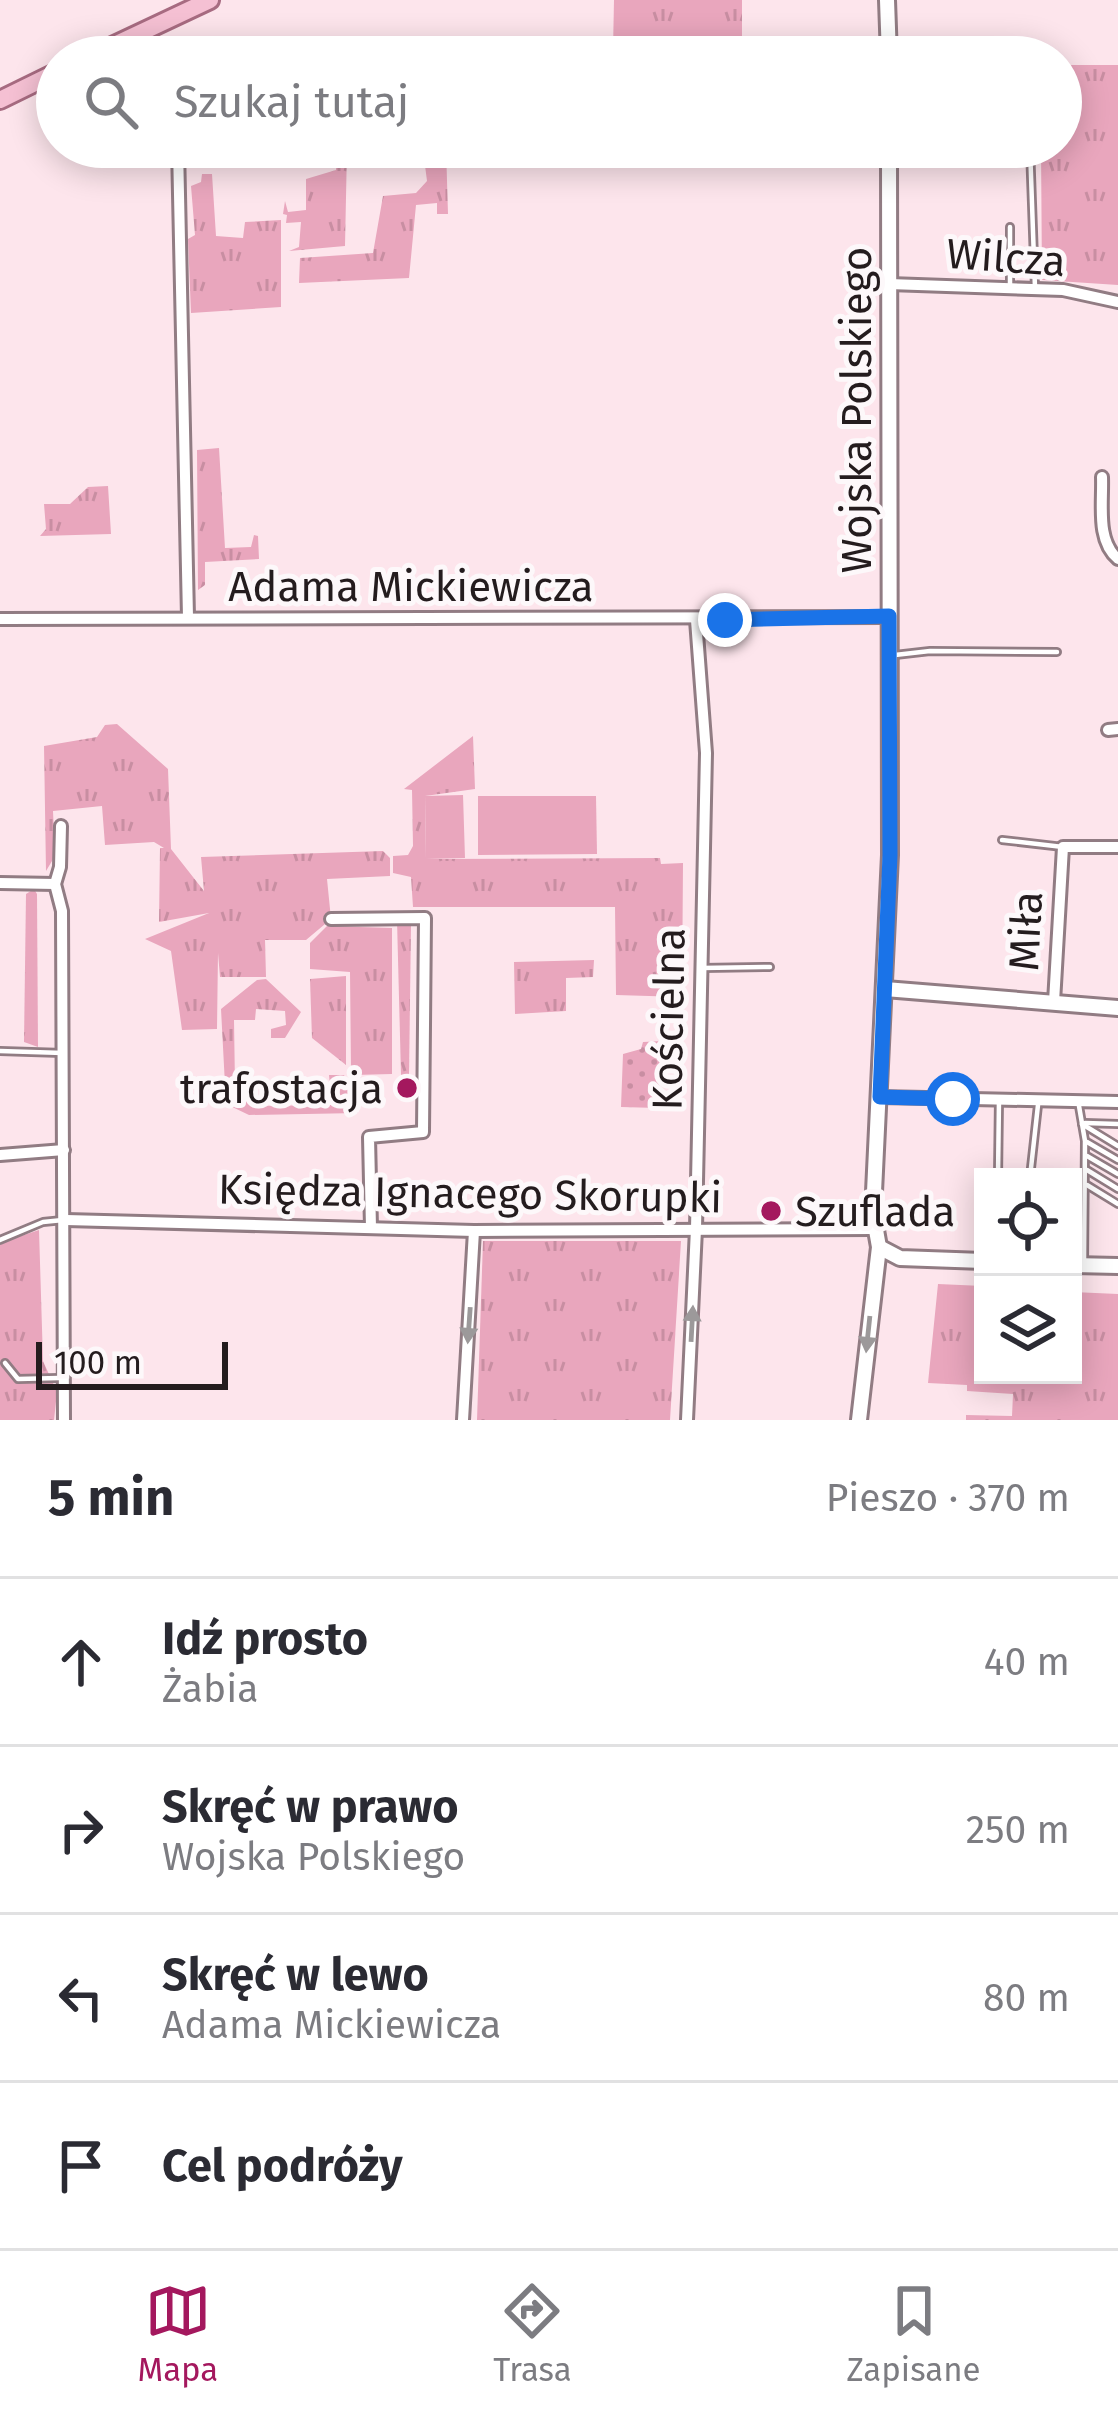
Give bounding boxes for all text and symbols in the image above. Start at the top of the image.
search box [36,36,1082,168]
icon: search [78,69,144,135]
text: Szukaj tutaj [174,75,409,129]
street label: Wilcza [945,229,1067,287]
street label: Wojska Polskiego [832,247,882,573]
street label: Adama Mickiewicza [228,562,594,612]
route end [698,593,752,647]
street label: Miła [999,890,1053,972]
street label: Kościelna [642,927,696,1111]
place label: trafostacja [180,1064,383,1114]
route start [926,1072,980,1126]
marker: trafostacja [394,1075,420,1101]
street label: Księdza Ignacego Skorupki [218,1165,722,1223]
map controls [974,1168,1082,1384]
button: locate [974,1168,1082,1276]
place label: Szuflada [795,1187,955,1237]
marker: Szuflada [758,1198,784,1224]
button: layers [974,1276,1082,1384]
one-way arrow [682,1305,701,1343]
one-way arrow [459,1307,478,1345]
one-way arrow [858,1315,877,1353]
scale bar [36,1336,228,1389]
text: 100 m [54,1343,142,1383]
text: 5 min [48,1467,174,1529]
text: Pieszo · 370 m [826,1475,1070,1521]
text: Idź prosto [162,1612,368,1666]
icon: ahead [48,1629,114,1695]
text: 40 m [984,1639,1070,1685]
text: Żabia [162,1666,258,1712]
text: Skręć w prawo [162,1780,458,1834]
icon: right [48,1797,114,1863]
text: 250 m [966,1807,1070,1853]
text: Wojska Polskiego [162,1834,465,1880]
text: Skręć w lewo [162,1948,429,2002]
icon: left [48,1965,114,2031]
text: 80 m [983,1975,1070,2021]
text: Adama Mickiewicza [162,2002,501,2048]
icon: arrive [48,2133,114,2199]
text: Cel podróży [162,2139,403,2193]
tab: Mapa [137,2278,218,2390]
tab: Trasa [493,2278,572,2390]
tab: Zapisane [847,2278,981,2390]

